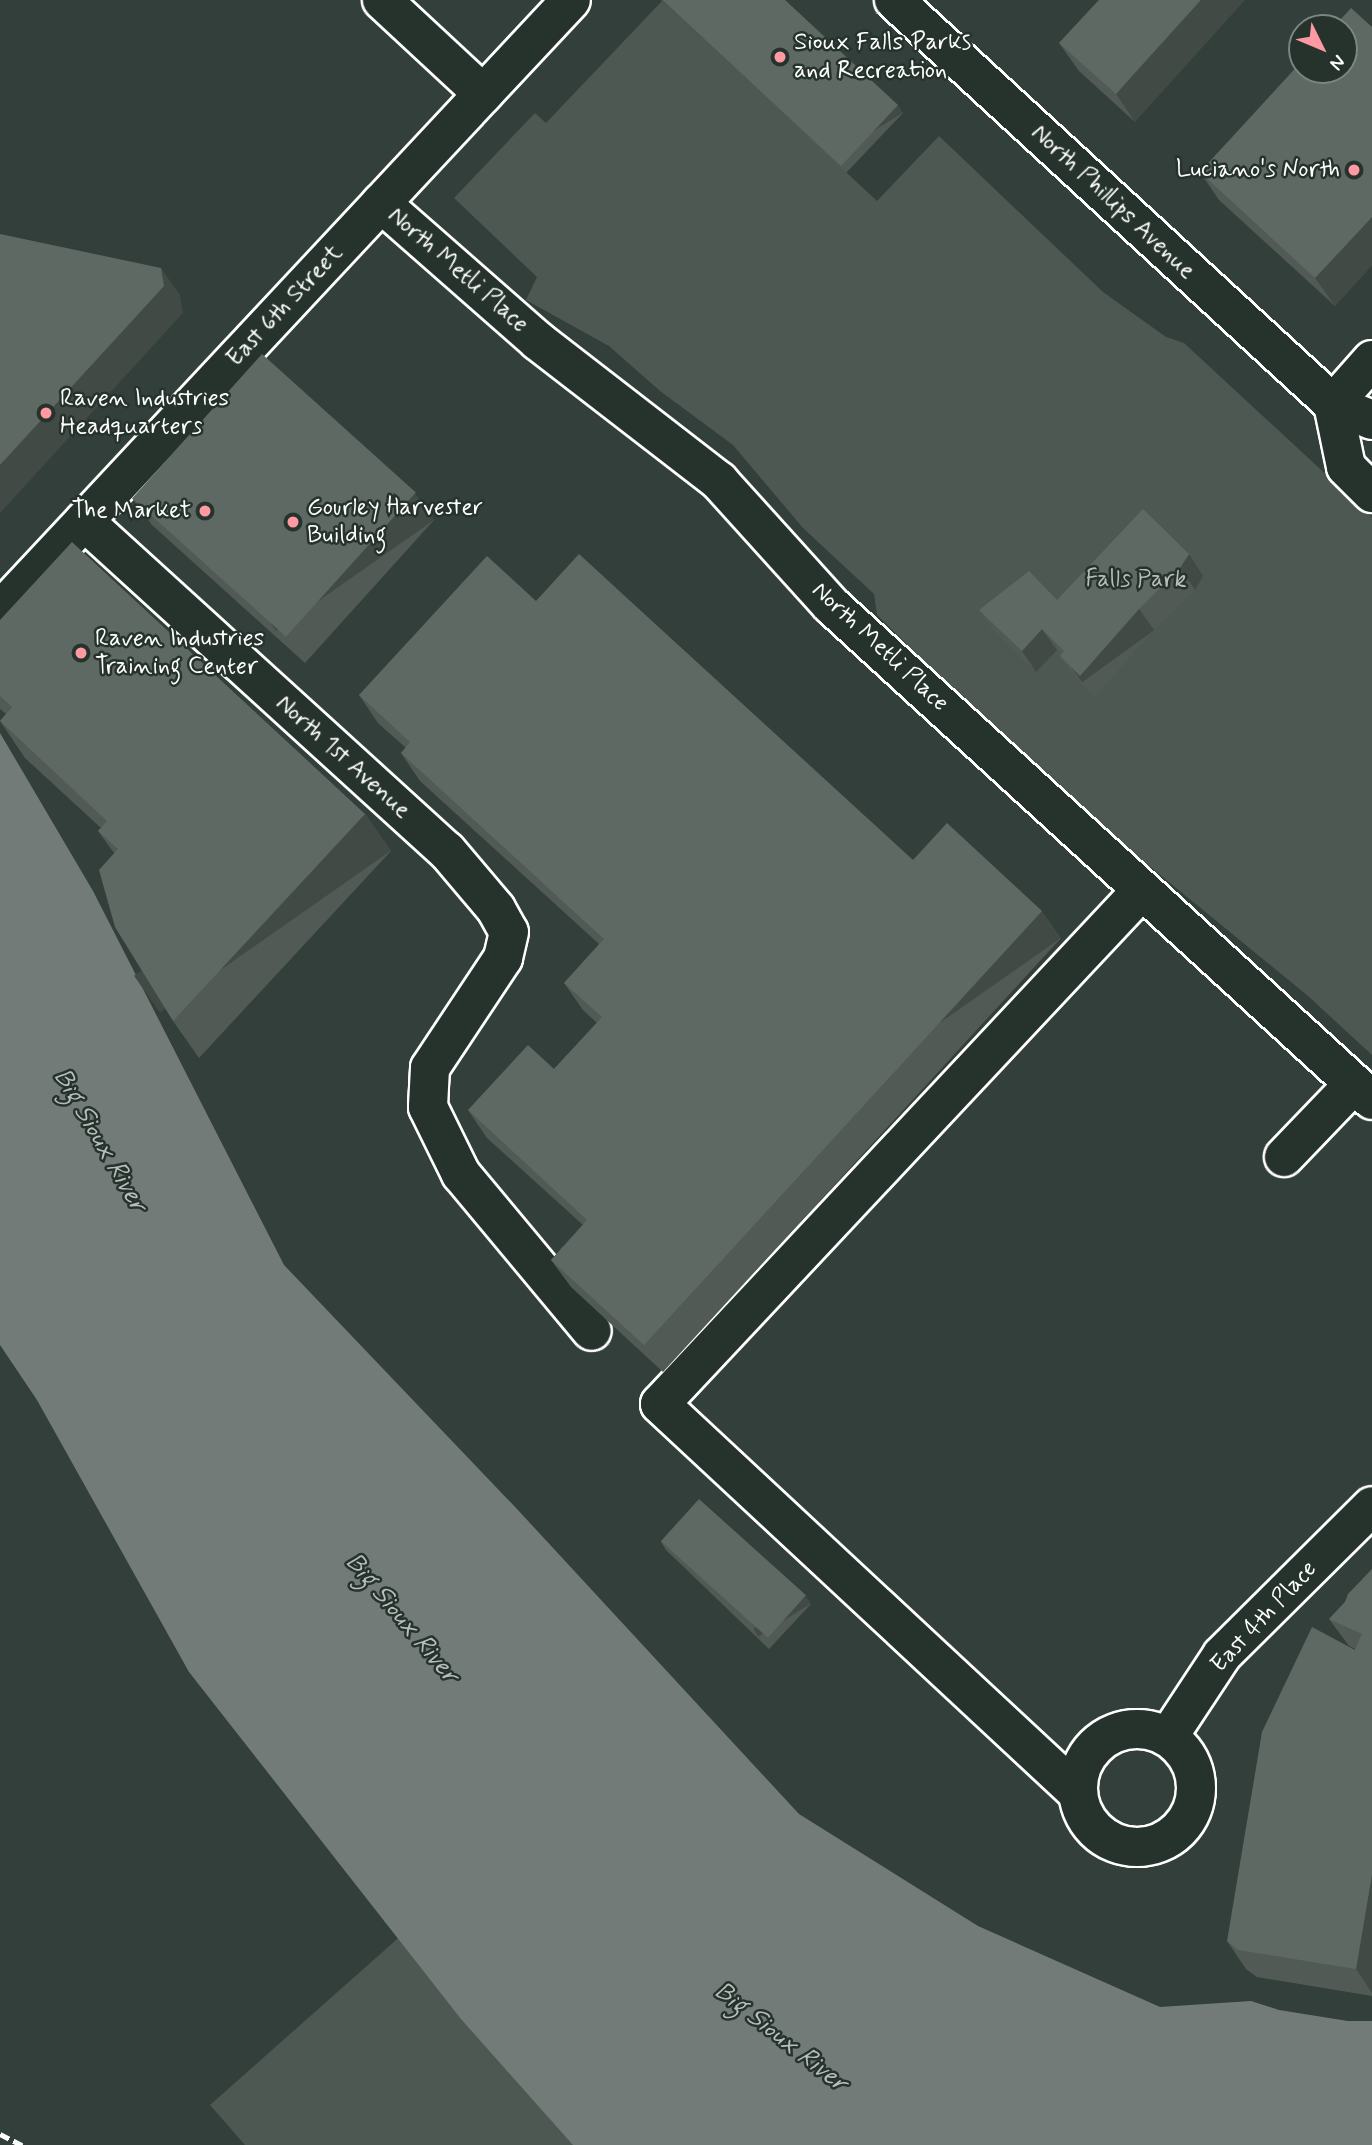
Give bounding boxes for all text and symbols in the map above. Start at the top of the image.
north arrow [1288,14,1358,84]
place label: Sioux Falls Parks and Recreation [794,29,966,85]
marker: Sioux Falls Parks and Recreation [772,49,788,65]
text: N [1324,49,1351,75]
street label: North Phillips Avenue [1024,118,1202,286]
place label: Luciano's North [1178,156,1340,184]
marker: Luciano's North [1346,162,1362,178]
street label: North Metli Place [382,201,534,339]
street label: East 6th Street [221,239,349,373]
place label: Raven Industries Headquarters [60,385,232,441]
marker: Raven Industries Headquarters [38,405,54,421]
place label: Gourley Harvester Building [307,494,483,550]
place label: The Market [68,497,191,525]
marker: The Market [197,503,213,519]
marker: Gourley Harvester Building [285,514,301,530]
park label: Falls Park [1086,566,1186,594]
street label: North Metli Place [806,576,954,718]
place label: Raven Industries Training Center [95,625,267,681]
marker: Raven Industries Training Center [73,645,89,661]
street label: North 1st Avenue [270,689,416,825]
water label: Big Sioux River [44,1061,154,1221]
water label: Big Sioux River [336,1545,466,1693]
street label: East 4th Place [1205,1555,1323,1679]
water label: Big Sioux River [705,1975,855,2101]

